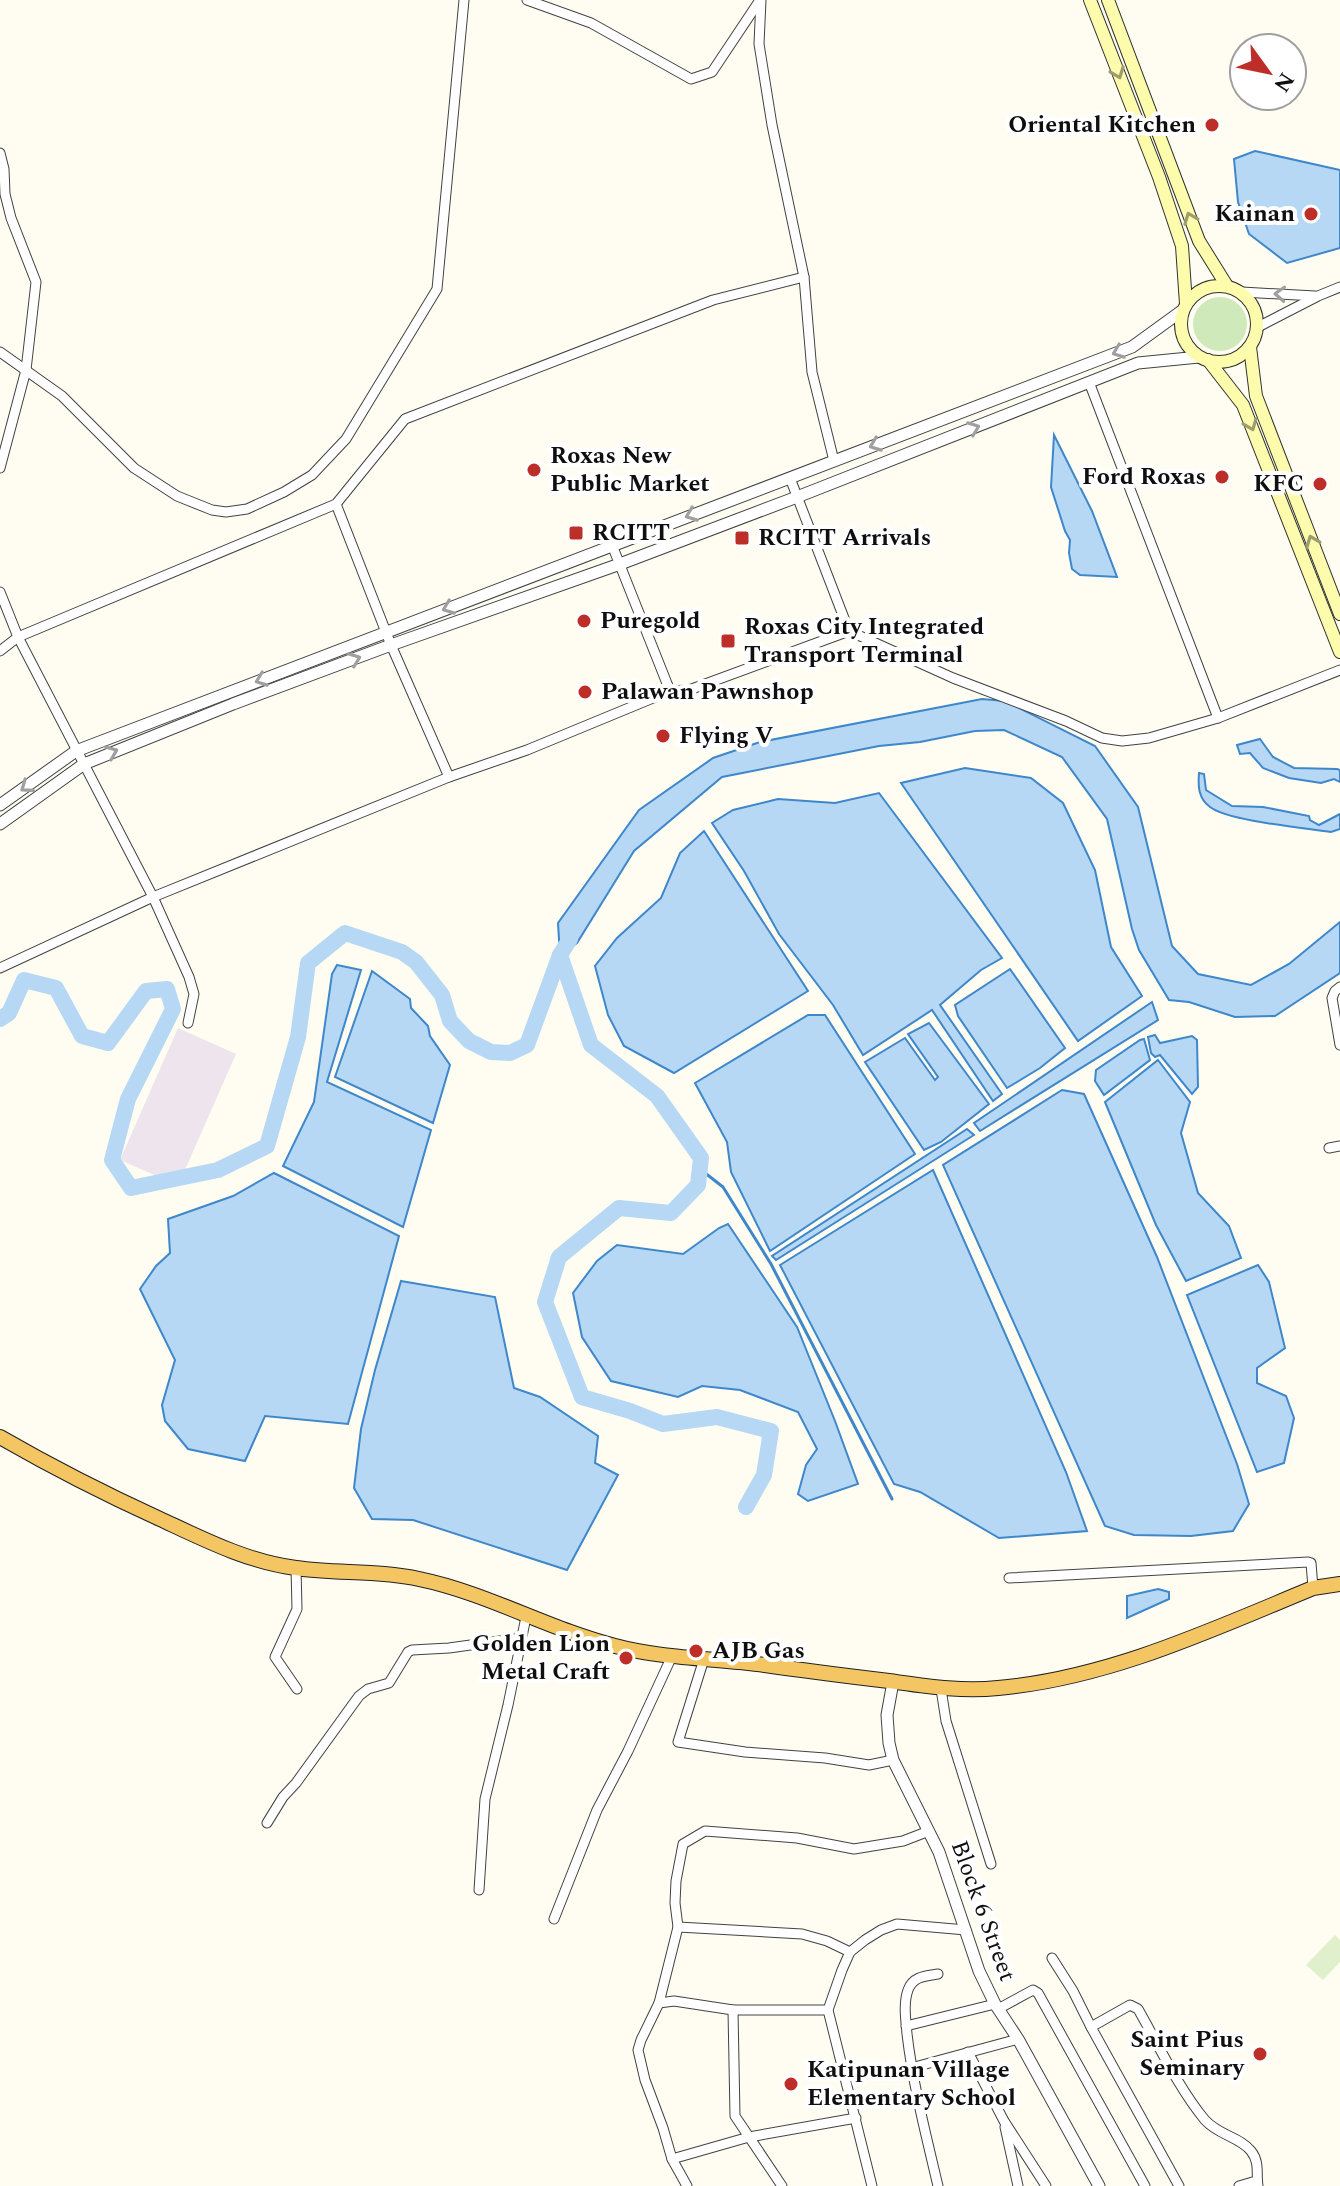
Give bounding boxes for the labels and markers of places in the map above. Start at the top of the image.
place label: Oriental Kitchen [1008,107,1196,143]
marker: Oriental Kitchen [1203,116,1221,134]
place label: Kainan [1214,196,1295,232]
marker: Kainan [1302,205,1320,223]
place label: Roxas New Public Market [550,438,710,502]
place label: Ford Roxas [1082,459,1206,495]
marker: Roxas New Public Market [525,461,543,479]
place label: KFC [1253,466,1304,502]
marker: Ford Roxas [1213,468,1231,486]
marker: KFC [1311,475,1329,493]
place label: RCITT [592,515,670,551]
place label: RCITT Arrivals [758,520,931,556]
marker: RCITT [567,524,585,542]
marker: RCITT Arrivals [733,529,751,547]
place label: Puregold [600,603,701,639]
place label: Roxas City Integrated Transport Terminal [744,609,984,673]
marker: Puregold [575,612,593,630]
marker: Roxas City Integrated Transport Terminal [719,632,737,650]
place label: Palawan Pawnshop [601,674,814,710]
marker: Palawan Pawnshop [576,683,594,701]
place label: Flying V [679,718,773,754]
marker: Flying V [654,727,672,745]
place label: Golden Lion Metal Craft [472,1626,610,1690]
place label: AJB Gas [712,1633,805,1669]
marker: AJB Gas [687,1642,705,1660]
marker: Golden Lion Metal Craft [617,1649,635,1667]
place label: Saint Pius Seminary [1131,2022,1246,2086]
marker: Saint Pius Seminary [1251,2045,1269,2063]
place label: Katipunan Village Elementary School [807,2052,1016,2116]
marker: Katipunan Village Elementary School [782,2075,800,2093]

